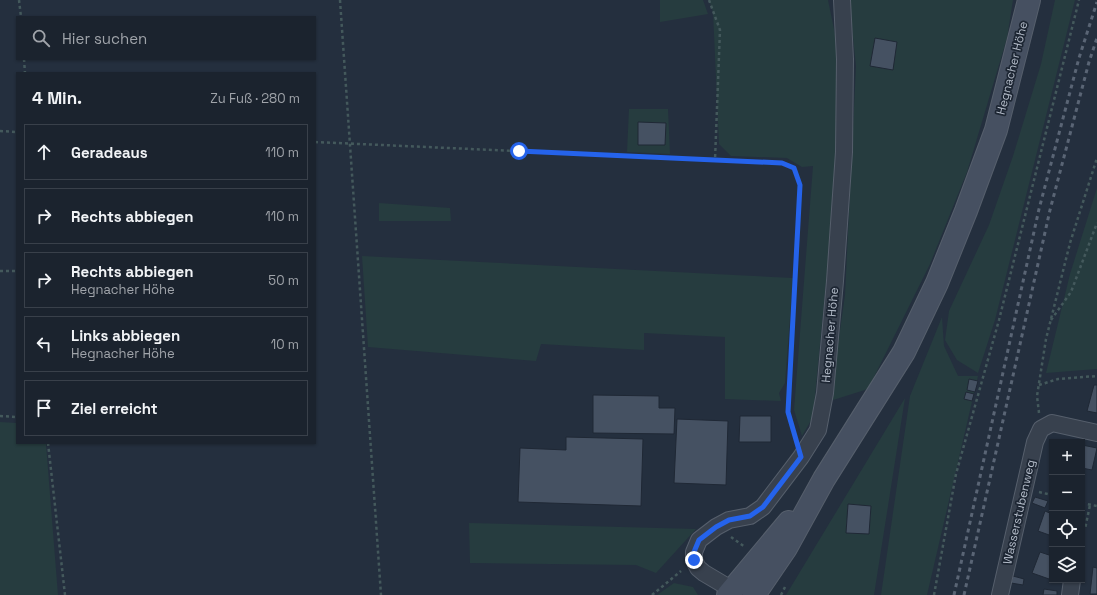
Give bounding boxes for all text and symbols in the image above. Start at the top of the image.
search box [16,16,316,60]
street label: Hegnacher Höhe [993,20,1031,116]
icon: search [30,27,52,49]
text: Hier suchen [62,29,147,48]
text: 4 Min. [32,87,82,109]
text: Zu Fuß · 280 m [210,90,300,107]
icon: ahead [33,141,55,163]
route start [510,142,528,160]
text: Geradeaus [71,143,148,162]
text: 110 m [265,144,299,161]
icon: right [33,205,55,227]
text: Rechts abbiegen [71,207,193,226]
text: 110 m [265,208,299,225]
text: Rechts abbiegen [71,262,193,281]
icon: right [33,269,55,291]
text: 50 m [268,272,299,289]
text: Hegnacher Höhe [71,281,175,298]
street label: Hegnacher Höhe [818,287,842,383]
text: Links abbiegen [71,326,180,345]
icon: left [33,333,55,355]
text: 10 m [271,336,299,353]
text: Hegnacher Höhe [71,345,175,362]
icon: arrive [33,397,55,419]
text: Ziel erreicht [71,399,158,418]
map controls [1049,439,1085,583]
button: + [1049,439,1085,475]
street label: Wasserstubenweg [999,458,1039,566]
button: − [1049,475,1085,511]
button: locate [1049,511,1085,547]
button: layers [1049,547,1085,583]
route end [685,551,703,569]

